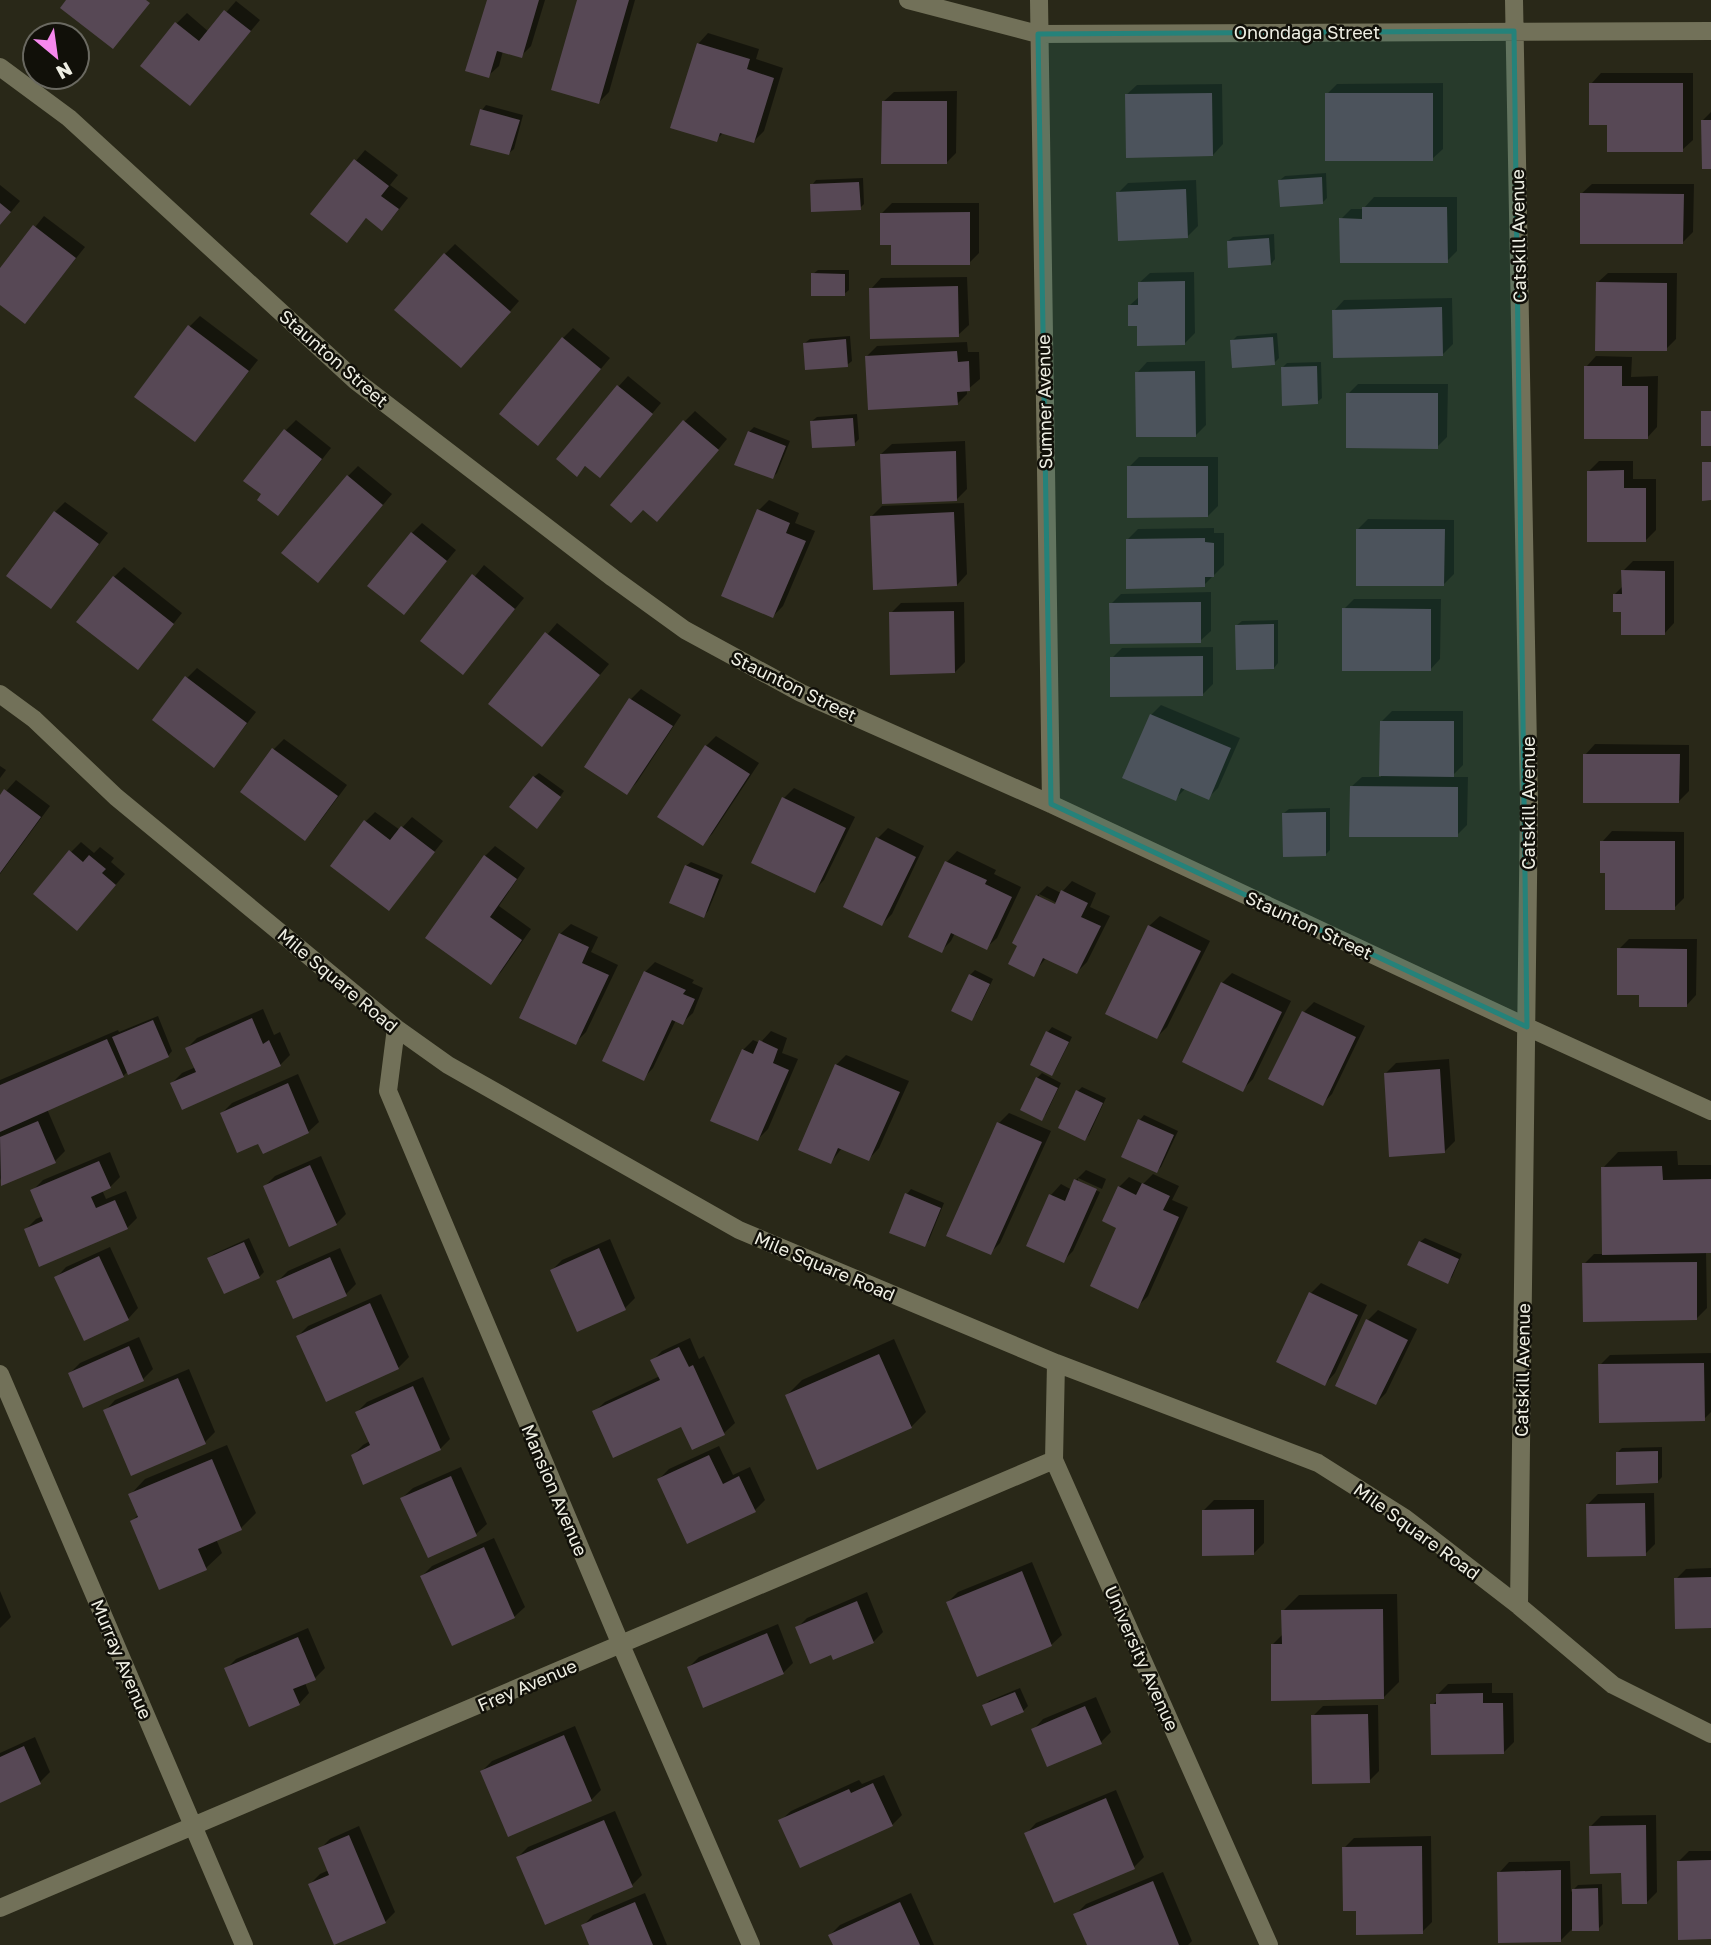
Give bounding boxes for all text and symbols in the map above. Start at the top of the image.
north arrow [21,21,91,91]
street label: Onondaga Street [1234,21,1380,43]
text: N [53,58,76,85]
street label: Catskill Avenue [1506,169,1530,303]
street label: Staunton Street [275,305,393,411]
street label: Sumner Avenue [1032,334,1056,470]
street label: Staunton Street [728,646,860,726]
street label: Catskill Avenue [1517,736,1539,870]
street label: Staunton Street [1242,886,1376,964]
street label: Mile Square Road [273,923,403,1037]
street label: Mile Square Road [751,1226,899,1306]
street label: Catskill Avenue [1510,1303,1534,1437]
street label: Mansion Avenue [517,1421,593,1559]
street label: Mile Square Road [1350,1478,1484,1584]
street label: University Avenue [1100,1582,1184,1734]
street label: Murray Avenue [87,1596,157,1722]
street label: Frey Avenue [474,1654,580,1716]

